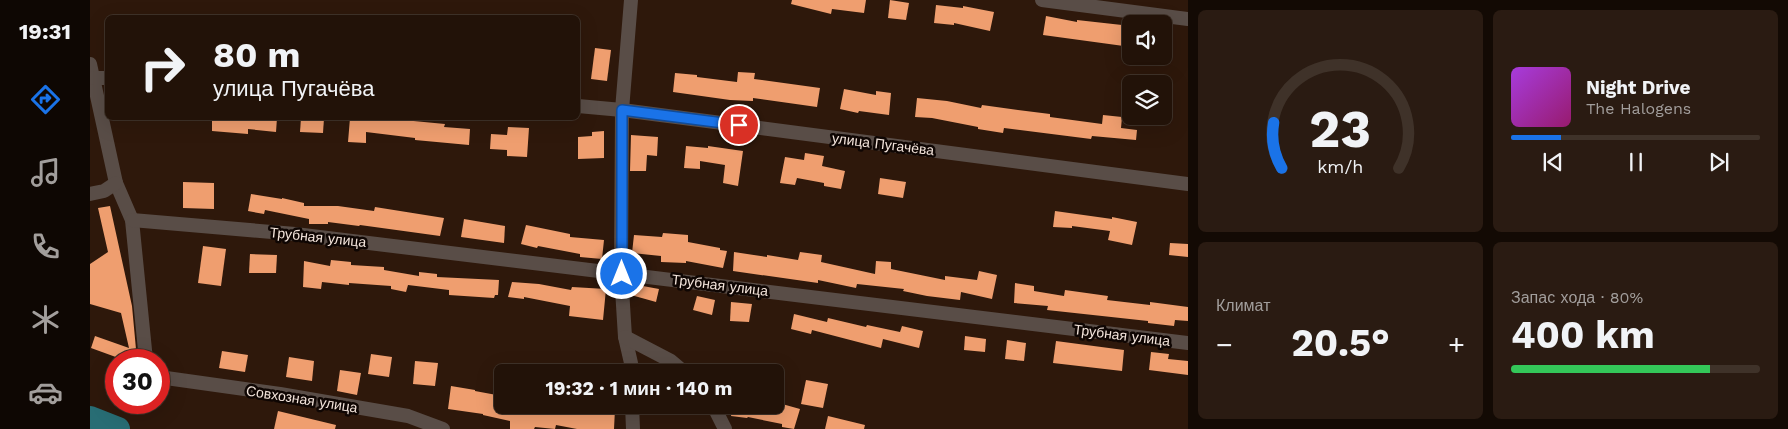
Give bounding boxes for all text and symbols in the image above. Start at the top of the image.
map controls [1122,15,1172,125]
button: sound [1122,15,1172,65]
text: 19:31 [19,19,71,44]
text: 80 m [213,34,300,76]
icon: right [130,35,195,100]
button: layers [1122,75,1172,125]
text: улица Пугачёва [213,76,374,101]
text: Night Drive [1586,76,1691,99]
icon: directions [28,82,63,117]
text: 23 [1310,99,1371,160]
text: The Halogens [1586,99,1691,118]
pin [718,104,760,146]
icon: arrive [725,111,753,139]
street label: улица Пугачёва [831,130,935,158]
icon: previous [1539,148,1567,176]
icon: pause [1622,148,1650,176]
icon: next [1705,148,1733,176]
icon: music [28,155,63,190]
text: km/h [1317,156,1364,177]
street label: Трубная улица [269,224,367,250]
icon: phone [28,229,63,264]
position arrow [595,247,647,299]
street label: Трубная улица [671,271,769,299]
text: Запас хода · 80% [1511,288,1643,307]
text: Климат [1216,296,1270,315]
icon: climate [28,302,63,337]
text: 400 km [1511,313,1655,357]
street label: Трубная улица [1073,321,1171,349]
text: 20.5° [1291,321,1390,365]
text: − [1216,328,1233,361]
text: + [1448,328,1465,361]
speed limit sign: 30 [105,349,170,414]
icon: car [28,375,63,410]
text: 19:32 · 1 мин · 140 m [546,377,732,400]
street label: Совхозная улица [245,382,359,416]

